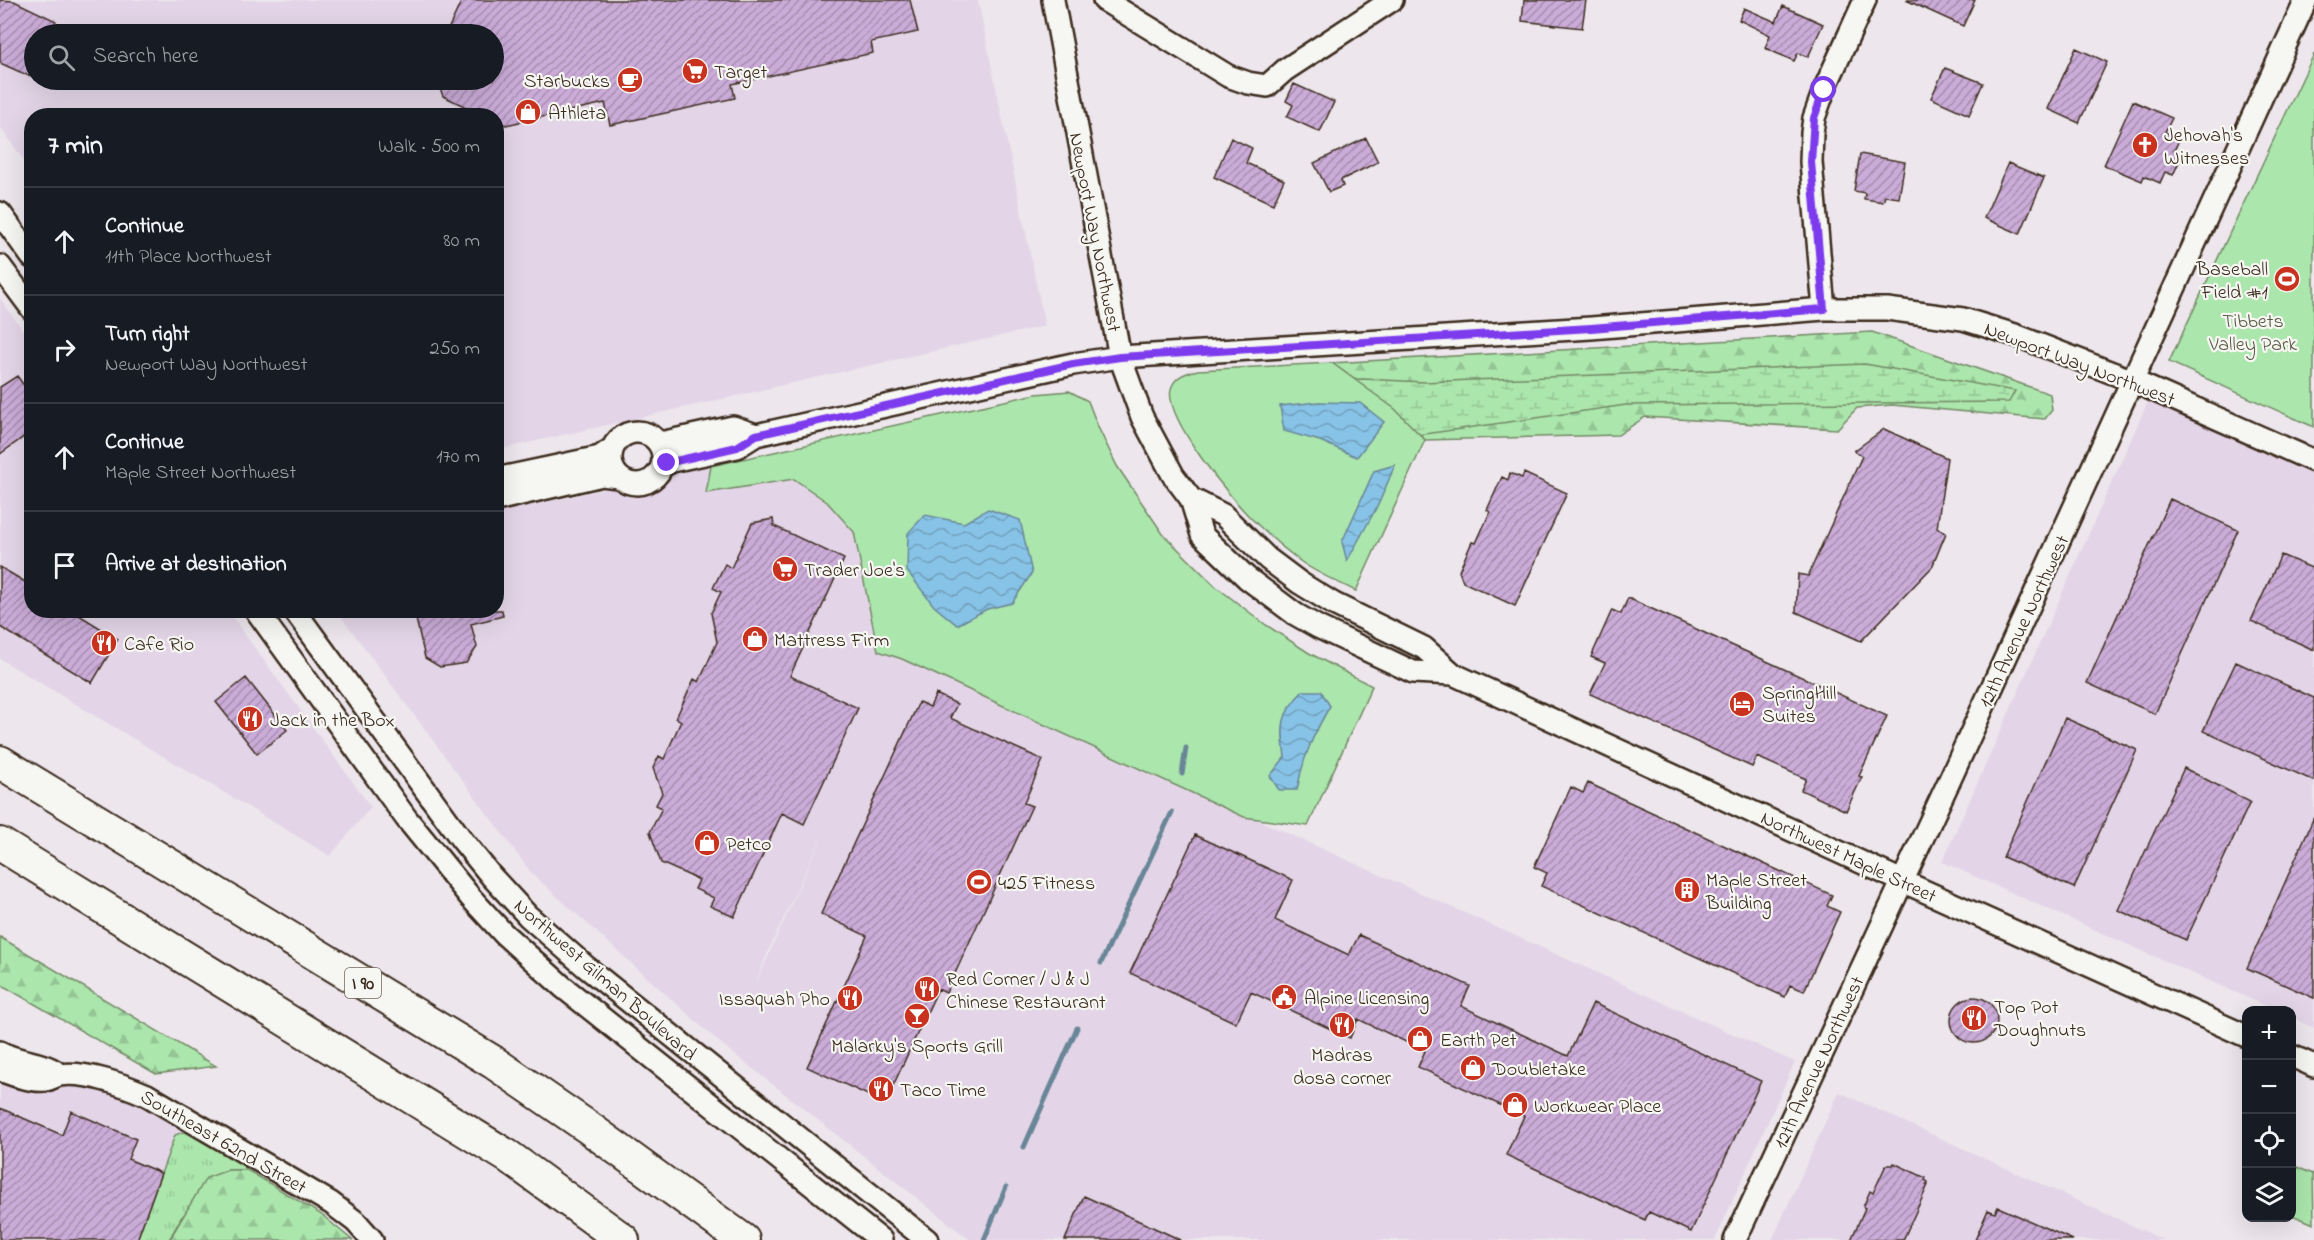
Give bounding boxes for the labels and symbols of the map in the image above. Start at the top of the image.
supermarket icon: Target [680,56,710,86]
place label: Target [714,59,767,89]
cafe icon: Starbucks [615,65,645,95]
place label: Starbucks [524,68,610,97]
route start [1810,76,1836,102]
shop icon: Athleta [513,97,543,127]
place label: Athleta [548,100,606,129]
place label: Jehovah's Witnesses [2164,122,2249,174]
street label: Newport Way Northwest [1060,130,1127,335]
church icon: Jehovah's Witnesses [2130,130,2160,160]
place label: Baseball Field #1 [2196,256,2268,308]
sports icon: Baseball Field #1 [2272,264,2302,294]
park label: Tibbets Valley Park [2208,308,2297,360]
street label: Newport Way Northwest [1979,316,2179,415]
route end [653,449,679,475]
street label: 12th Avenue Northwest [1972,531,2078,713]
supermarket icon: Trader Joe's [770,554,800,584]
place label: Trader Joe's [804,557,905,586]
shop icon: Mattress Firm [740,624,770,654]
place label: Mattress Firm [774,627,889,656]
restaurant icon: Cafe Rio [89,628,119,658]
place label: Cafe Rio [124,631,194,660]
place label: SpringHill Suites [1762,680,1836,732]
hotel icon: SpringHill Suites [1727,689,1757,719]
restaurant icon: Jack in the Box [235,704,265,734]
place label: Jack in the Box [270,707,395,736]
street label: Northwest Maple Street [1755,805,1941,912]
shop icon: Petco [692,828,722,858]
place label: Petco [726,831,771,860]
sports icon: 425 Fitness [964,867,994,897]
place label: Maple Street Building [1705,867,1807,920]
place label: 425 Fitness [998,870,1095,899]
building icon: Maple Street Building [1672,875,1702,905]
street label: Northwest Gilman Boulevard [506,893,702,1069]
place label: Red Corner / J & J Chinese Restaurant [946,966,1106,1018]
road number: I 90 [345,968,381,998]
street label: 12th Avenue Northwest [1767,972,1873,1154]
restaurant icon: Red Corner / J & J Chinese Restaurant [912,974,942,1004]
public building icon: Alpine Licensing [1269,982,1299,1012]
restaurant icon: Issaquah Pho [835,983,865,1013]
place label: Alpine Licensing [1304,985,1429,1015]
place label: Issaquah Pho [719,986,830,1015]
place label: Top Pot Doughnuts [1993,994,2086,1047]
bar icon: Malarky's Sports Grill [902,1001,932,1031]
restaurant icon: Top Pot Doughnuts [1959,1003,1989,1033]
restaurant icon: Madras dosa corner [1327,1010,1357,1040]
shop icon: Earth Pet [1405,1024,1435,1054]
place label: Earth Pet [1440,1027,1517,1056]
place label: Malarky's Sports Grill [831,1033,1003,1062]
place label: Madras dosa corner [1293,1042,1392,1094]
shop icon: Doubletake [1458,1053,1488,1083]
place label: Doubletake [1491,1056,1586,1085]
restaurant icon: Taco Time [866,1074,896,1104]
place label: Taco Time [900,1077,986,1106]
street label: Southeast 62nd Street [134,1084,312,1203]
shop icon: Workwear Place [1500,1090,1530,1120]
place label: Workwear Place [1534,1093,1661,1122]

